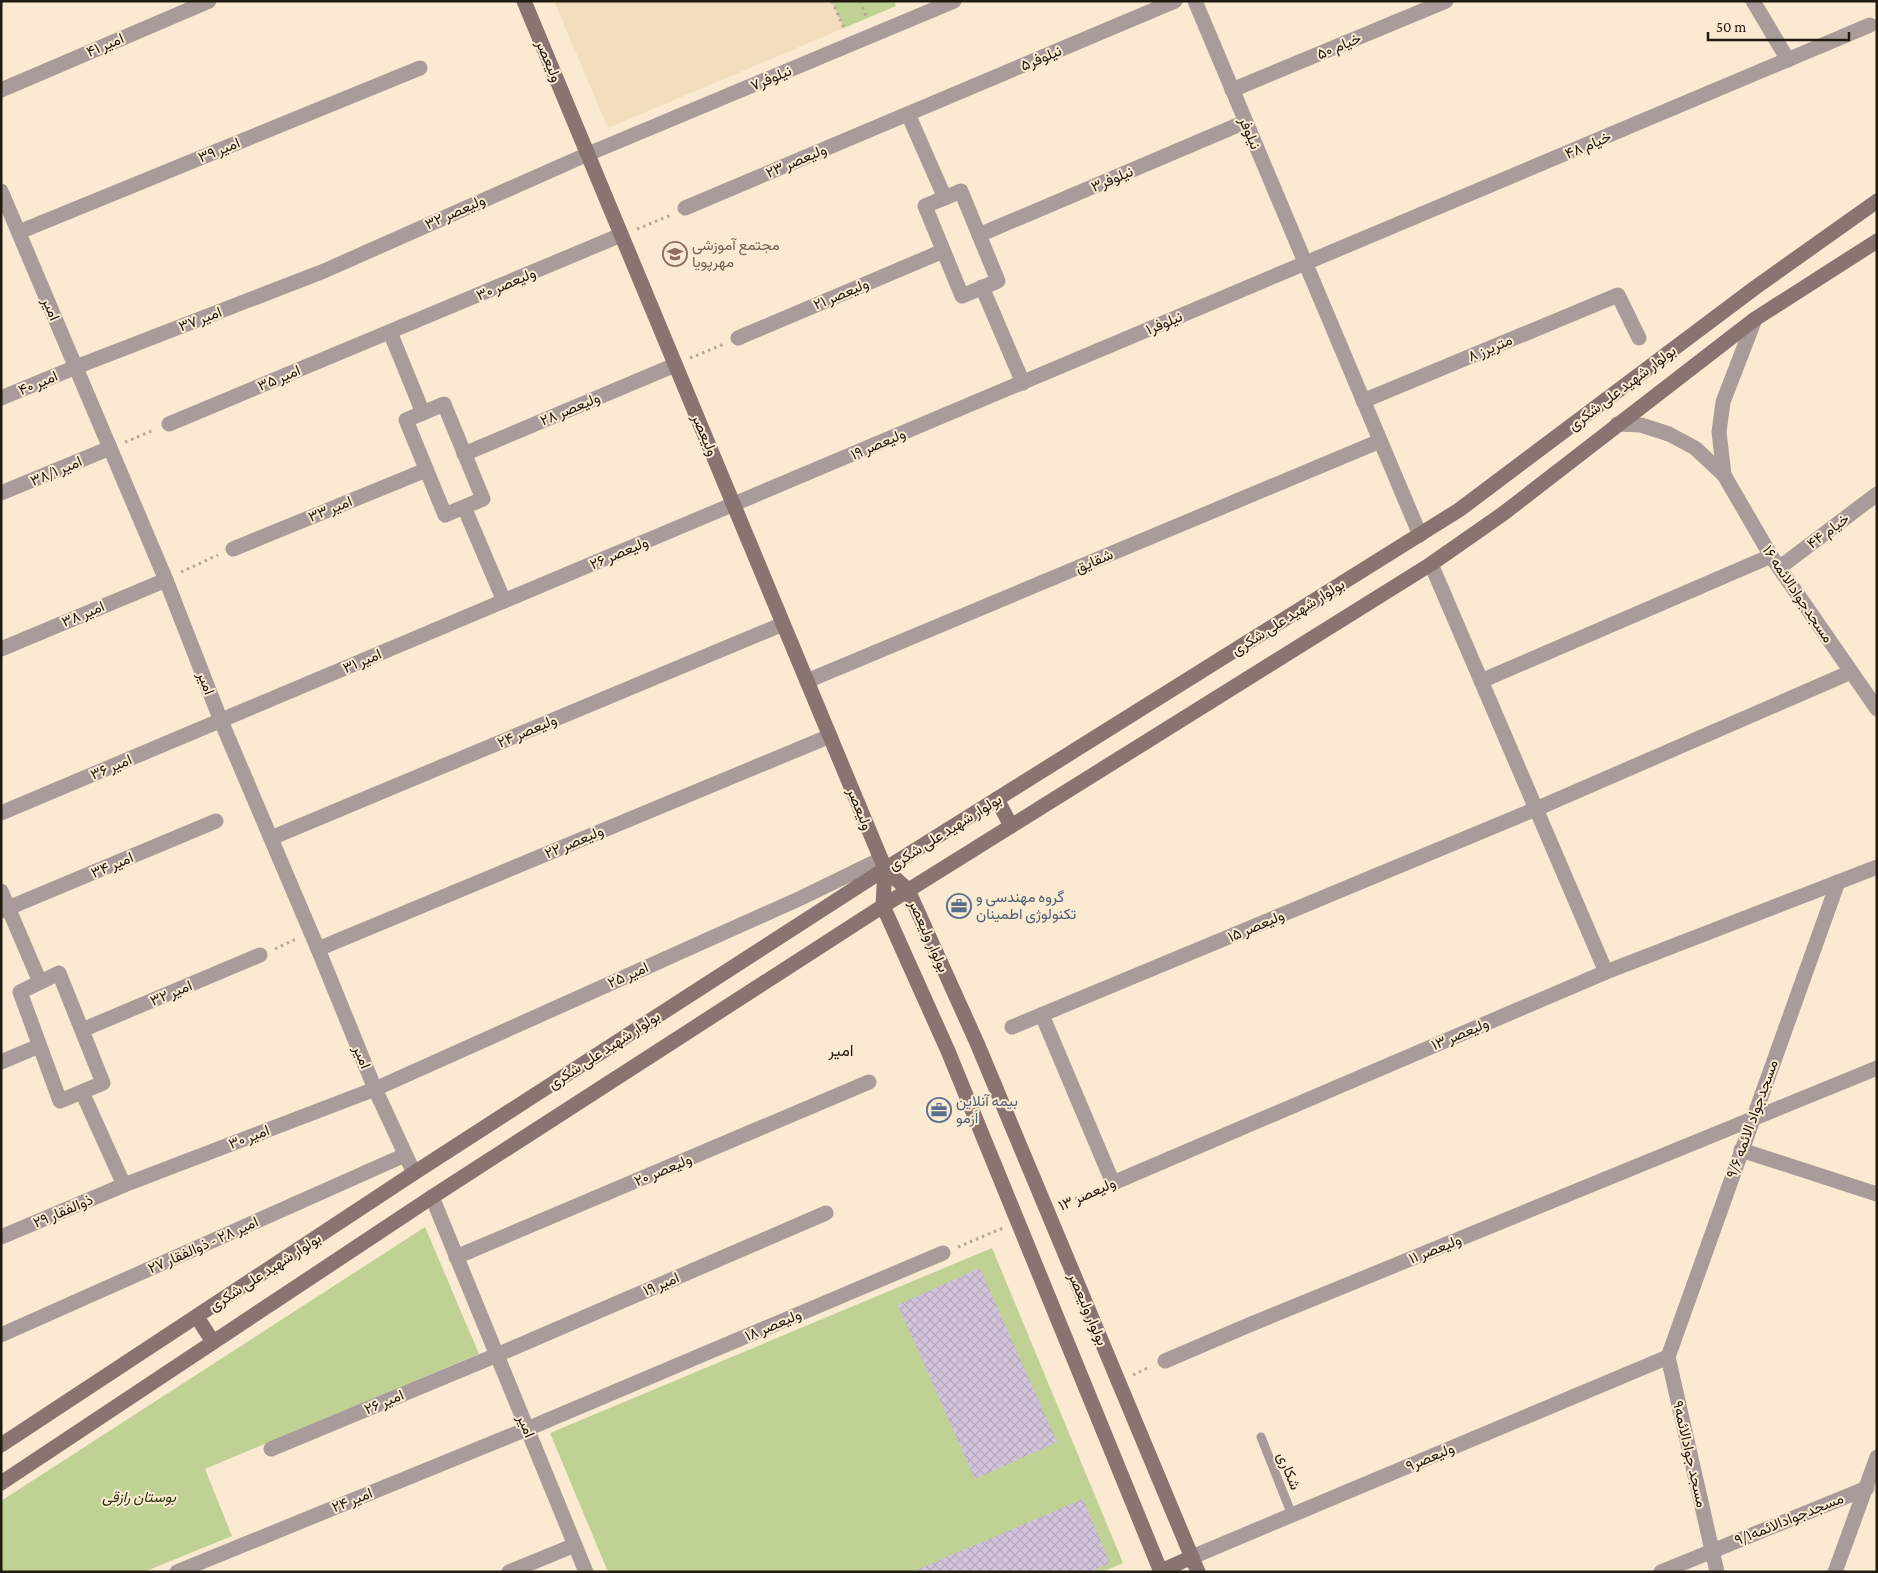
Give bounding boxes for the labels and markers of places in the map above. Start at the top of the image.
place label: مجتمع آموزشی مهرپویا [692,237,780,272]
school or university icon: مجتمع آموزشی مهرپویا [662,241,688,267]
place label: گروه مهندسی و تکنولوژی اطمینان [976,889,1076,924]
office icon: گروه مهندسی و تکنولوژی اطمینان [946,893,972,919]
place label: بیمه آنلاین اَزمو [956,1093,1018,1127]
office icon: بیمه آنلاین اَزمو [926,1097,952,1123]

